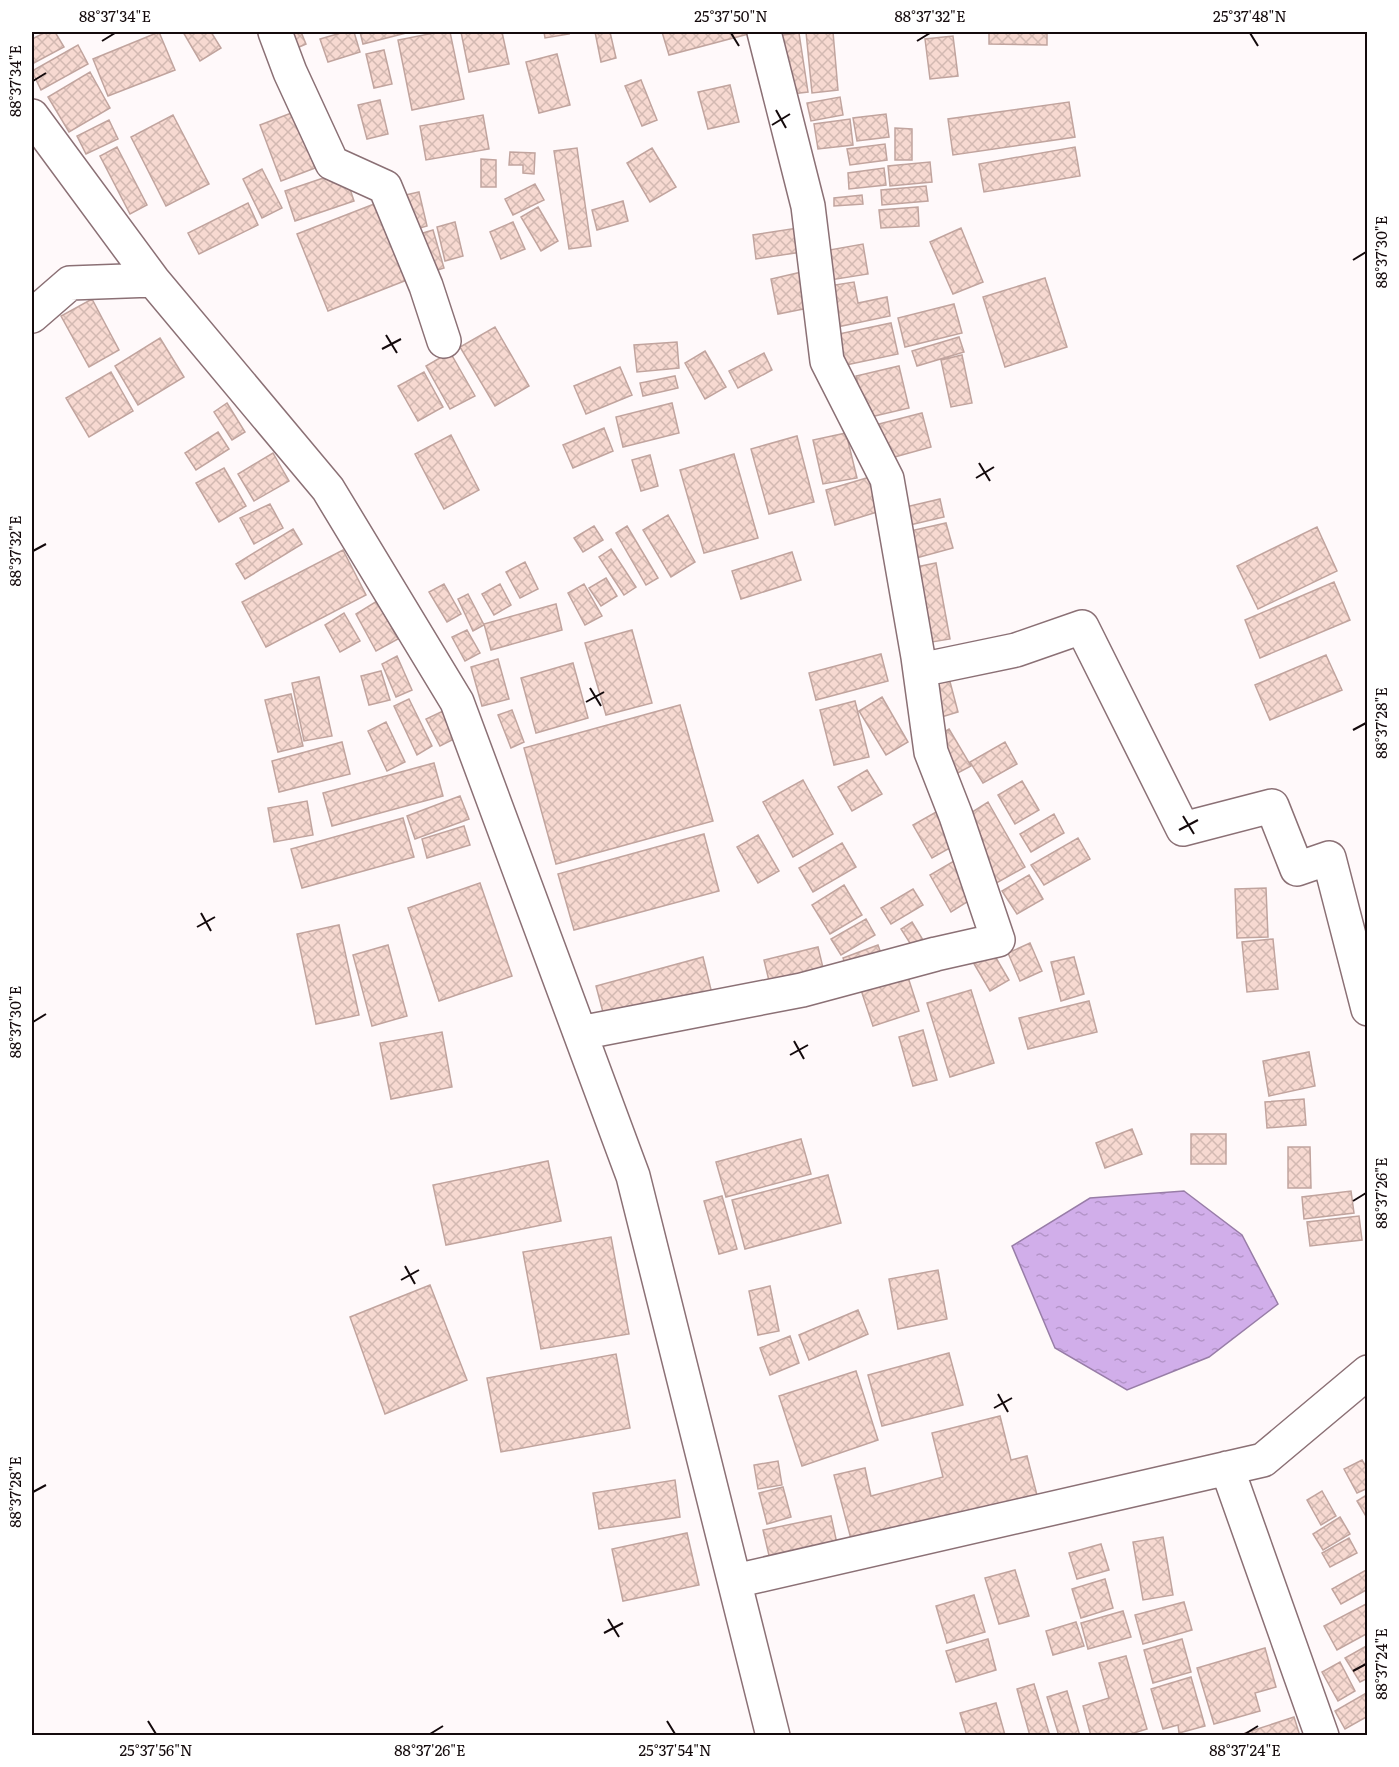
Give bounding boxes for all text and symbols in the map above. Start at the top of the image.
text: 88°37'34"E [79,4,151,27]
text: 25°37'50"N [694,4,768,27]
text: 88°37'32"E [895,4,965,27]
text: 25°37'48"N [1213,4,1287,27]
text: 88°37'34"E [3,45,26,117]
text: 88°37'30"E [1369,216,1392,288]
text: 88°37'32"E [3,516,26,586]
text: 88°37'28"E [1369,687,1392,759]
text: 88°37'30"E [3,986,26,1058]
text: 88°37'26"E [1369,1157,1392,1229]
text: 88°37'28"E [3,1456,26,1528]
text: 88°37'24"E [1369,1628,1392,1700]
text: 25°37'56"N [120,1738,192,1761]
text: 88°37'26"E [394,1738,466,1761]
text: 25°37'54"N [638,1738,712,1761]
text: 88°37'24"E [1209,1738,1281,1761]

